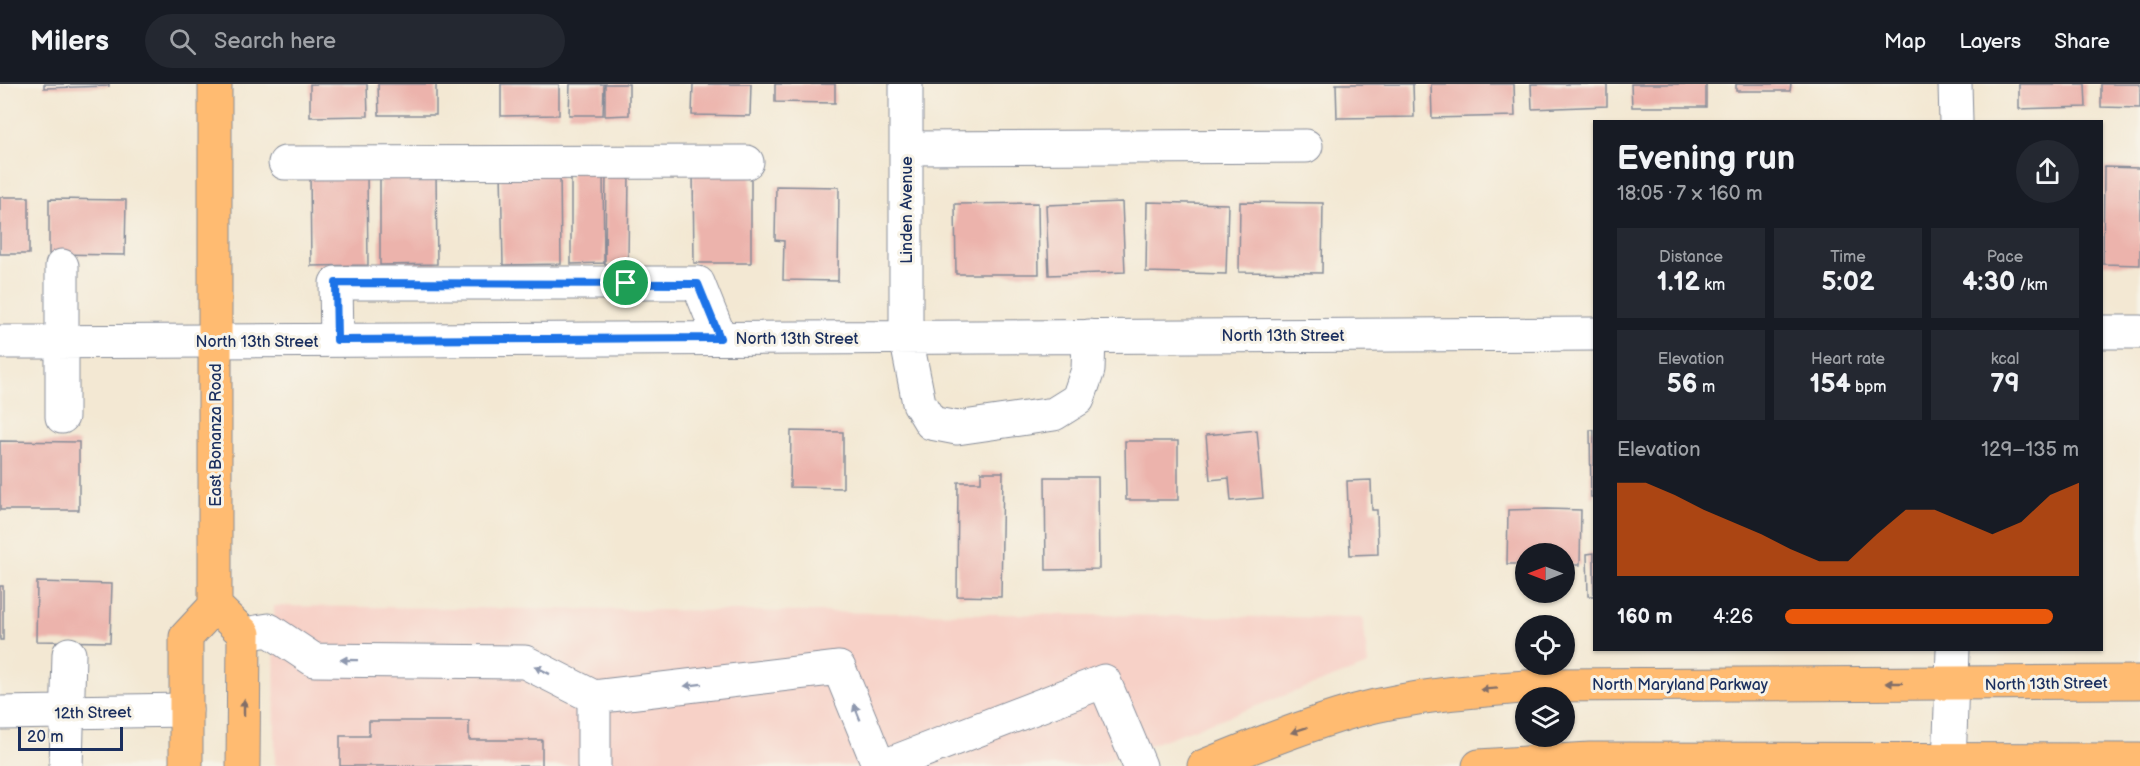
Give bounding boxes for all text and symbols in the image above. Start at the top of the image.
search box [145,14,565,68]
text: Milers [30,25,109,58]
icon: search [166,25,199,58]
text: Search here [214,28,336,55]
text: Map [1884,29,1926,54]
text: Layers [1959,29,2021,54]
text: Share [2054,29,2110,54]
text: Evening run [1617,139,1795,179]
button: share [2016,140,2079,203]
street label: Linden Avenue [898,156,917,264]
text: 18:05 · 7 × 160 m [1617,182,1763,206]
text: Distance [1659,248,1723,267]
text: Time [1830,248,1866,267]
text: Pace [1987,248,2023,267]
pin [600,257,651,308]
icon: arrive [609,266,642,299]
text: 1.12 [1657,267,1700,298]
text: 5:02 [1821,267,1875,298]
text: 4:30 [1962,267,2015,298]
text: km [1700,276,1725,295]
text: /km [2015,276,2048,295]
street label: North 13th Street [1222,327,1345,346]
street label: North 13th Street [736,330,859,349]
street label: North 13th Street [196,333,319,352]
text: Elevation [1658,350,1724,369]
text: Heart rate [1811,350,1885,369]
text: kcal [1991,350,2019,369]
street label: East Bonanza Road [207,363,226,507]
text: 56 [1667,369,1698,400]
text: 154 [1809,369,1851,400]
text: 79 [1990,369,2020,400]
text: m [1698,378,1715,397]
text: bpm [1851,378,1887,397]
text: Elevation [1617,438,1700,462]
text: 129–135 m [1981,438,2079,462]
north arrow [1515,543,1575,603]
map controls [1515,543,1575,747]
text: 160 m [1617,605,1672,629]
text: 4:26 [1713,605,1753,629]
button: locate [1515,615,1575,675]
one-way arrow [340,655,359,665]
one-way arrow [534,666,551,675]
street label: North 13th Street [1984,674,2108,695]
street label: North Maryland Parkway [1592,676,1769,695]
one-way arrow [1885,678,1904,688]
one-way arrow [683,680,702,690]
one-way arrow [1480,685,1499,694]
button: layers [1515,687,1575,747]
one-way arrow [239,698,249,717]
street label: 12th Street [54,703,132,724]
one-way arrow [852,703,861,721]
scale bar [18,724,123,752]
one-way arrow [1290,726,1308,735]
text: 20 m [27,728,63,747]

